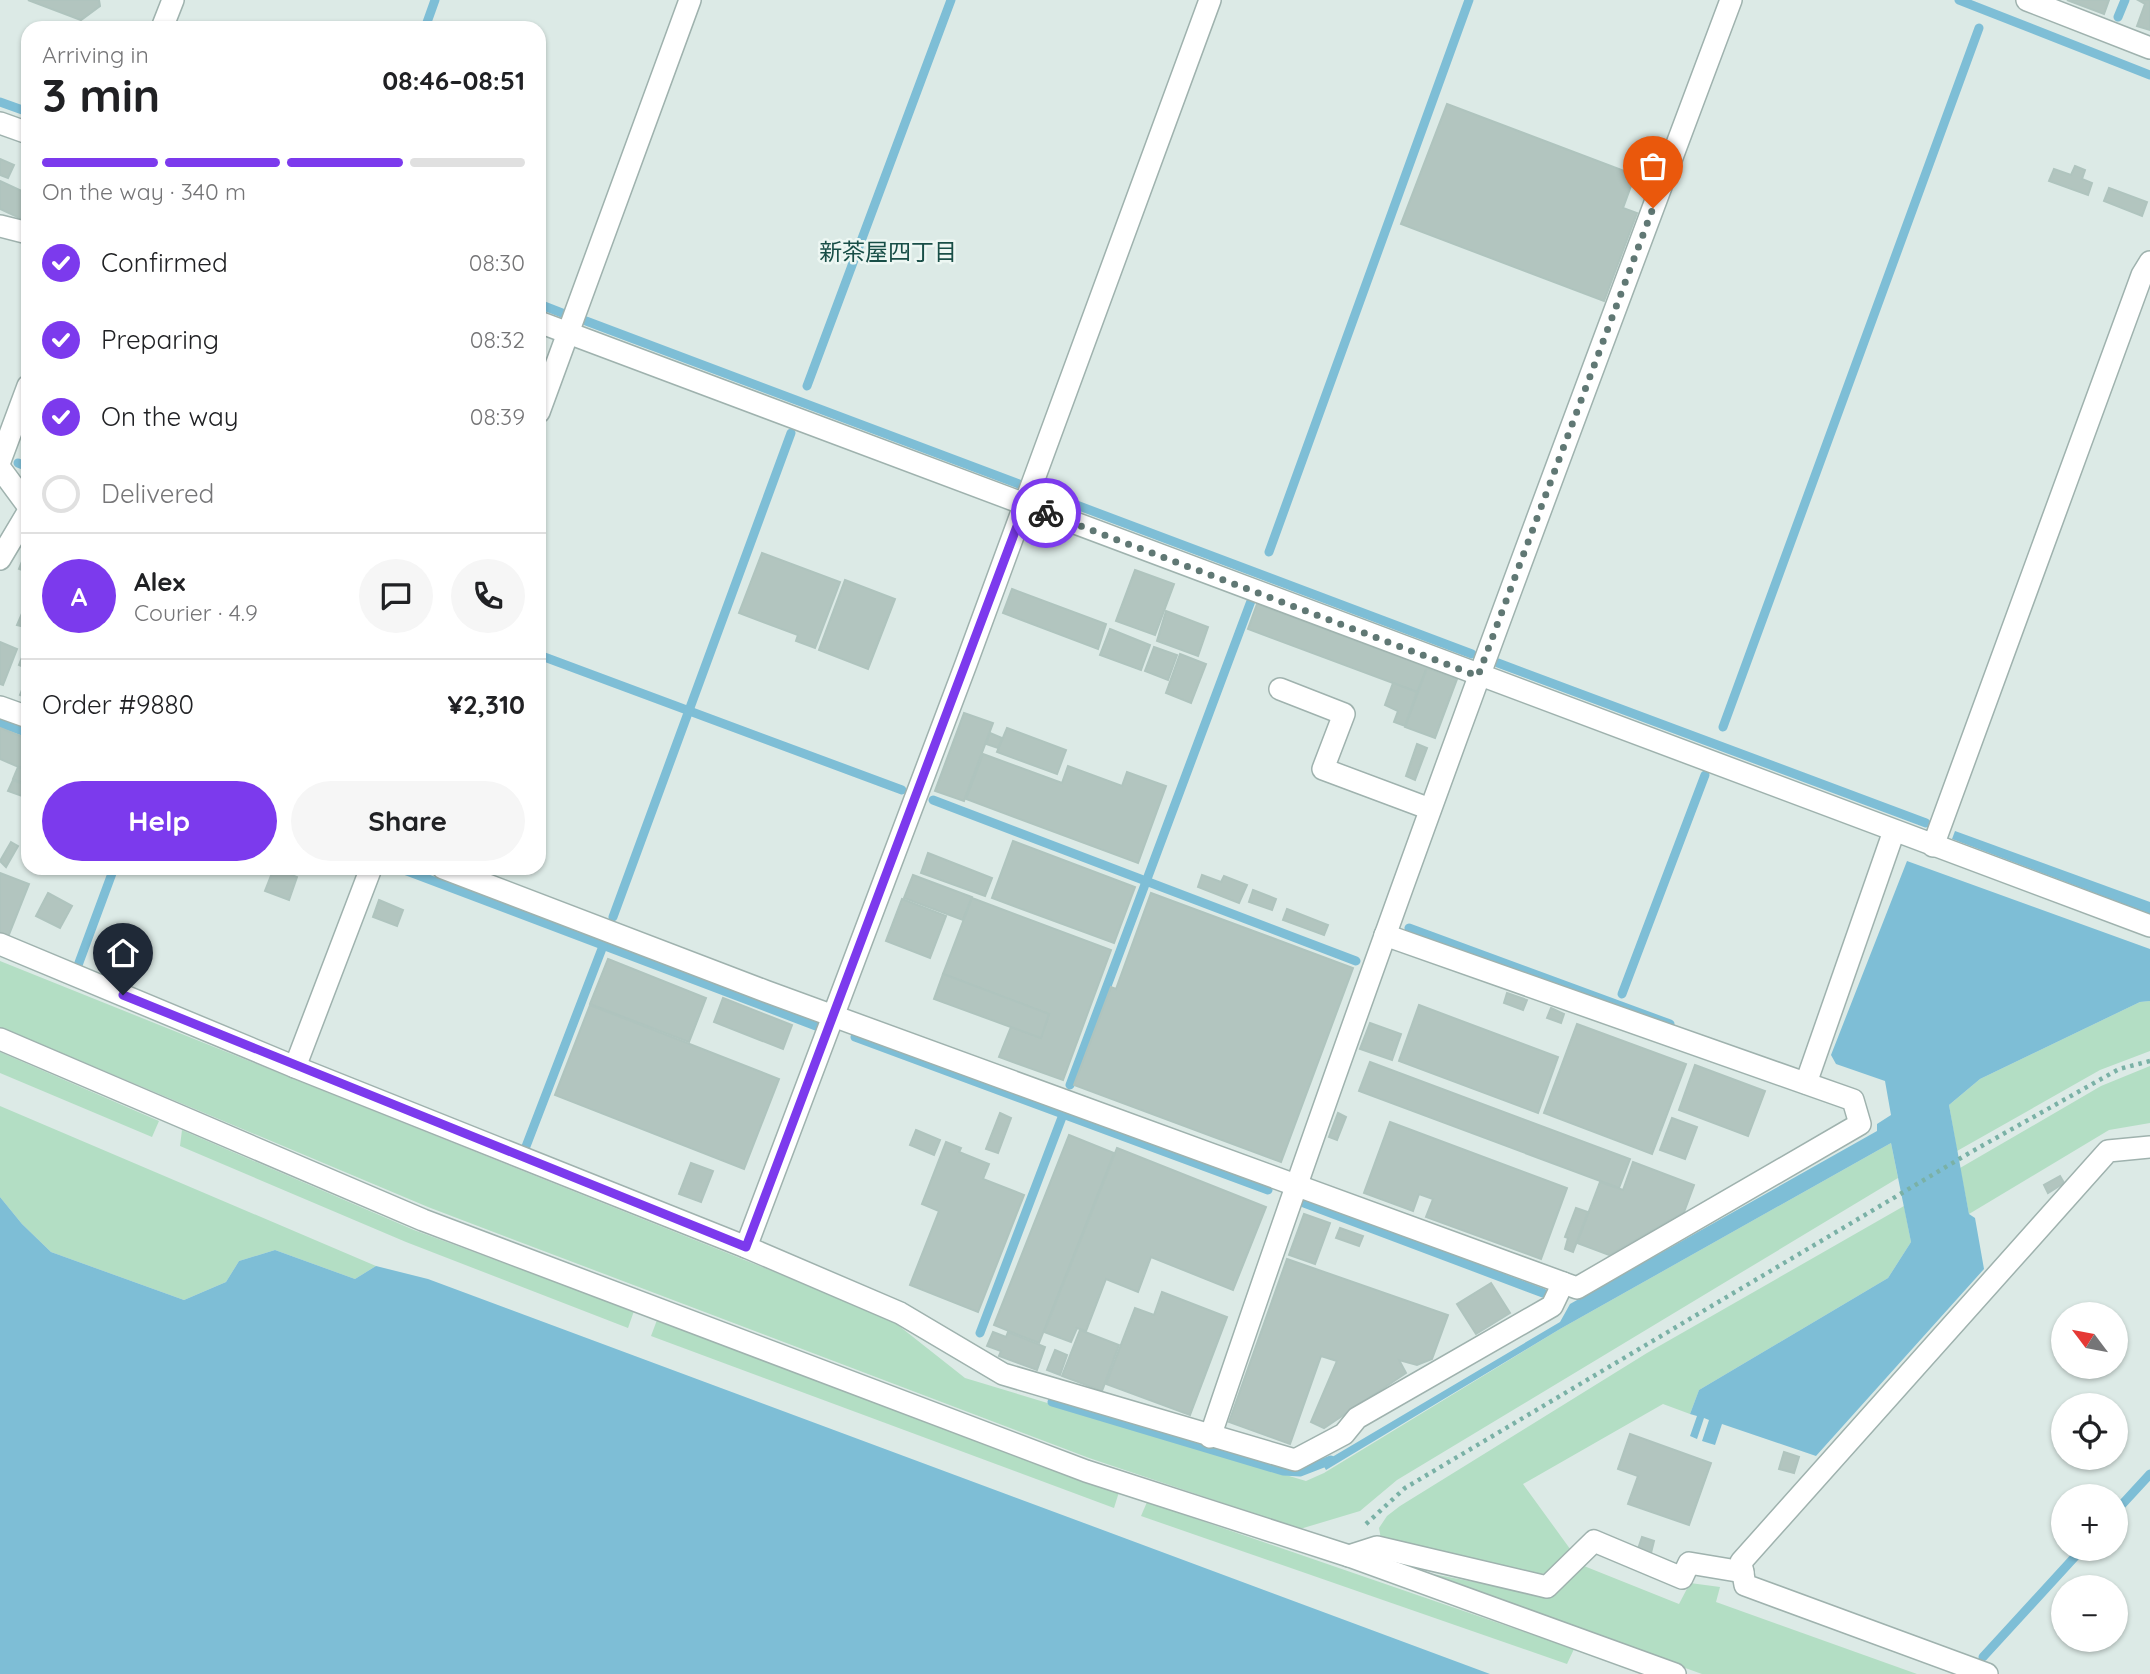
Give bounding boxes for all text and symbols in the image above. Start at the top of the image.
text: Arriving in [42,40,149,69]
text: 08:46–08:51 [382,64,525,97]
text: 3 min [42,66,160,124]
pin [1623,136,1683,208]
icon: bag [1634,147,1672,185]
text: On the way · 340 m [42,177,246,206]
district label: 新茶屋四丁目 [819,237,957,266]
icon: check [42,244,80,282]
text: Confirmed [101,246,228,279]
text: 08:30 [469,248,525,277]
icon: check [42,321,80,359]
text: Preparing [101,323,219,356]
text: 08:32 [470,325,525,354]
icon: check [42,398,80,436]
text: On the way [101,400,239,433]
text: 08:39 [470,402,525,431]
text: Delivered [101,477,214,510]
courier [1011,478,1081,548]
icon: bike [1027,494,1065,532]
button: chat [359,559,433,633]
button: phone [451,559,525,633]
text: Alex [134,565,185,598]
text: A [71,580,87,613]
text: Courier · 4.9 [134,598,258,627]
text: Order #9880 [42,688,194,721]
text: ¥2,310 [448,688,525,721]
button: Help [42,781,277,861]
button: Share [291,781,525,861]
pin [93,923,153,995]
icon: home [104,934,142,972]
north arrow [2051,1302,2128,1379]
map controls [2051,1302,2128,1652]
button: locate [2051,1393,2128,1470]
button: + [2051,1484,2128,1561]
button: − [2051,1575,2128,1652]

